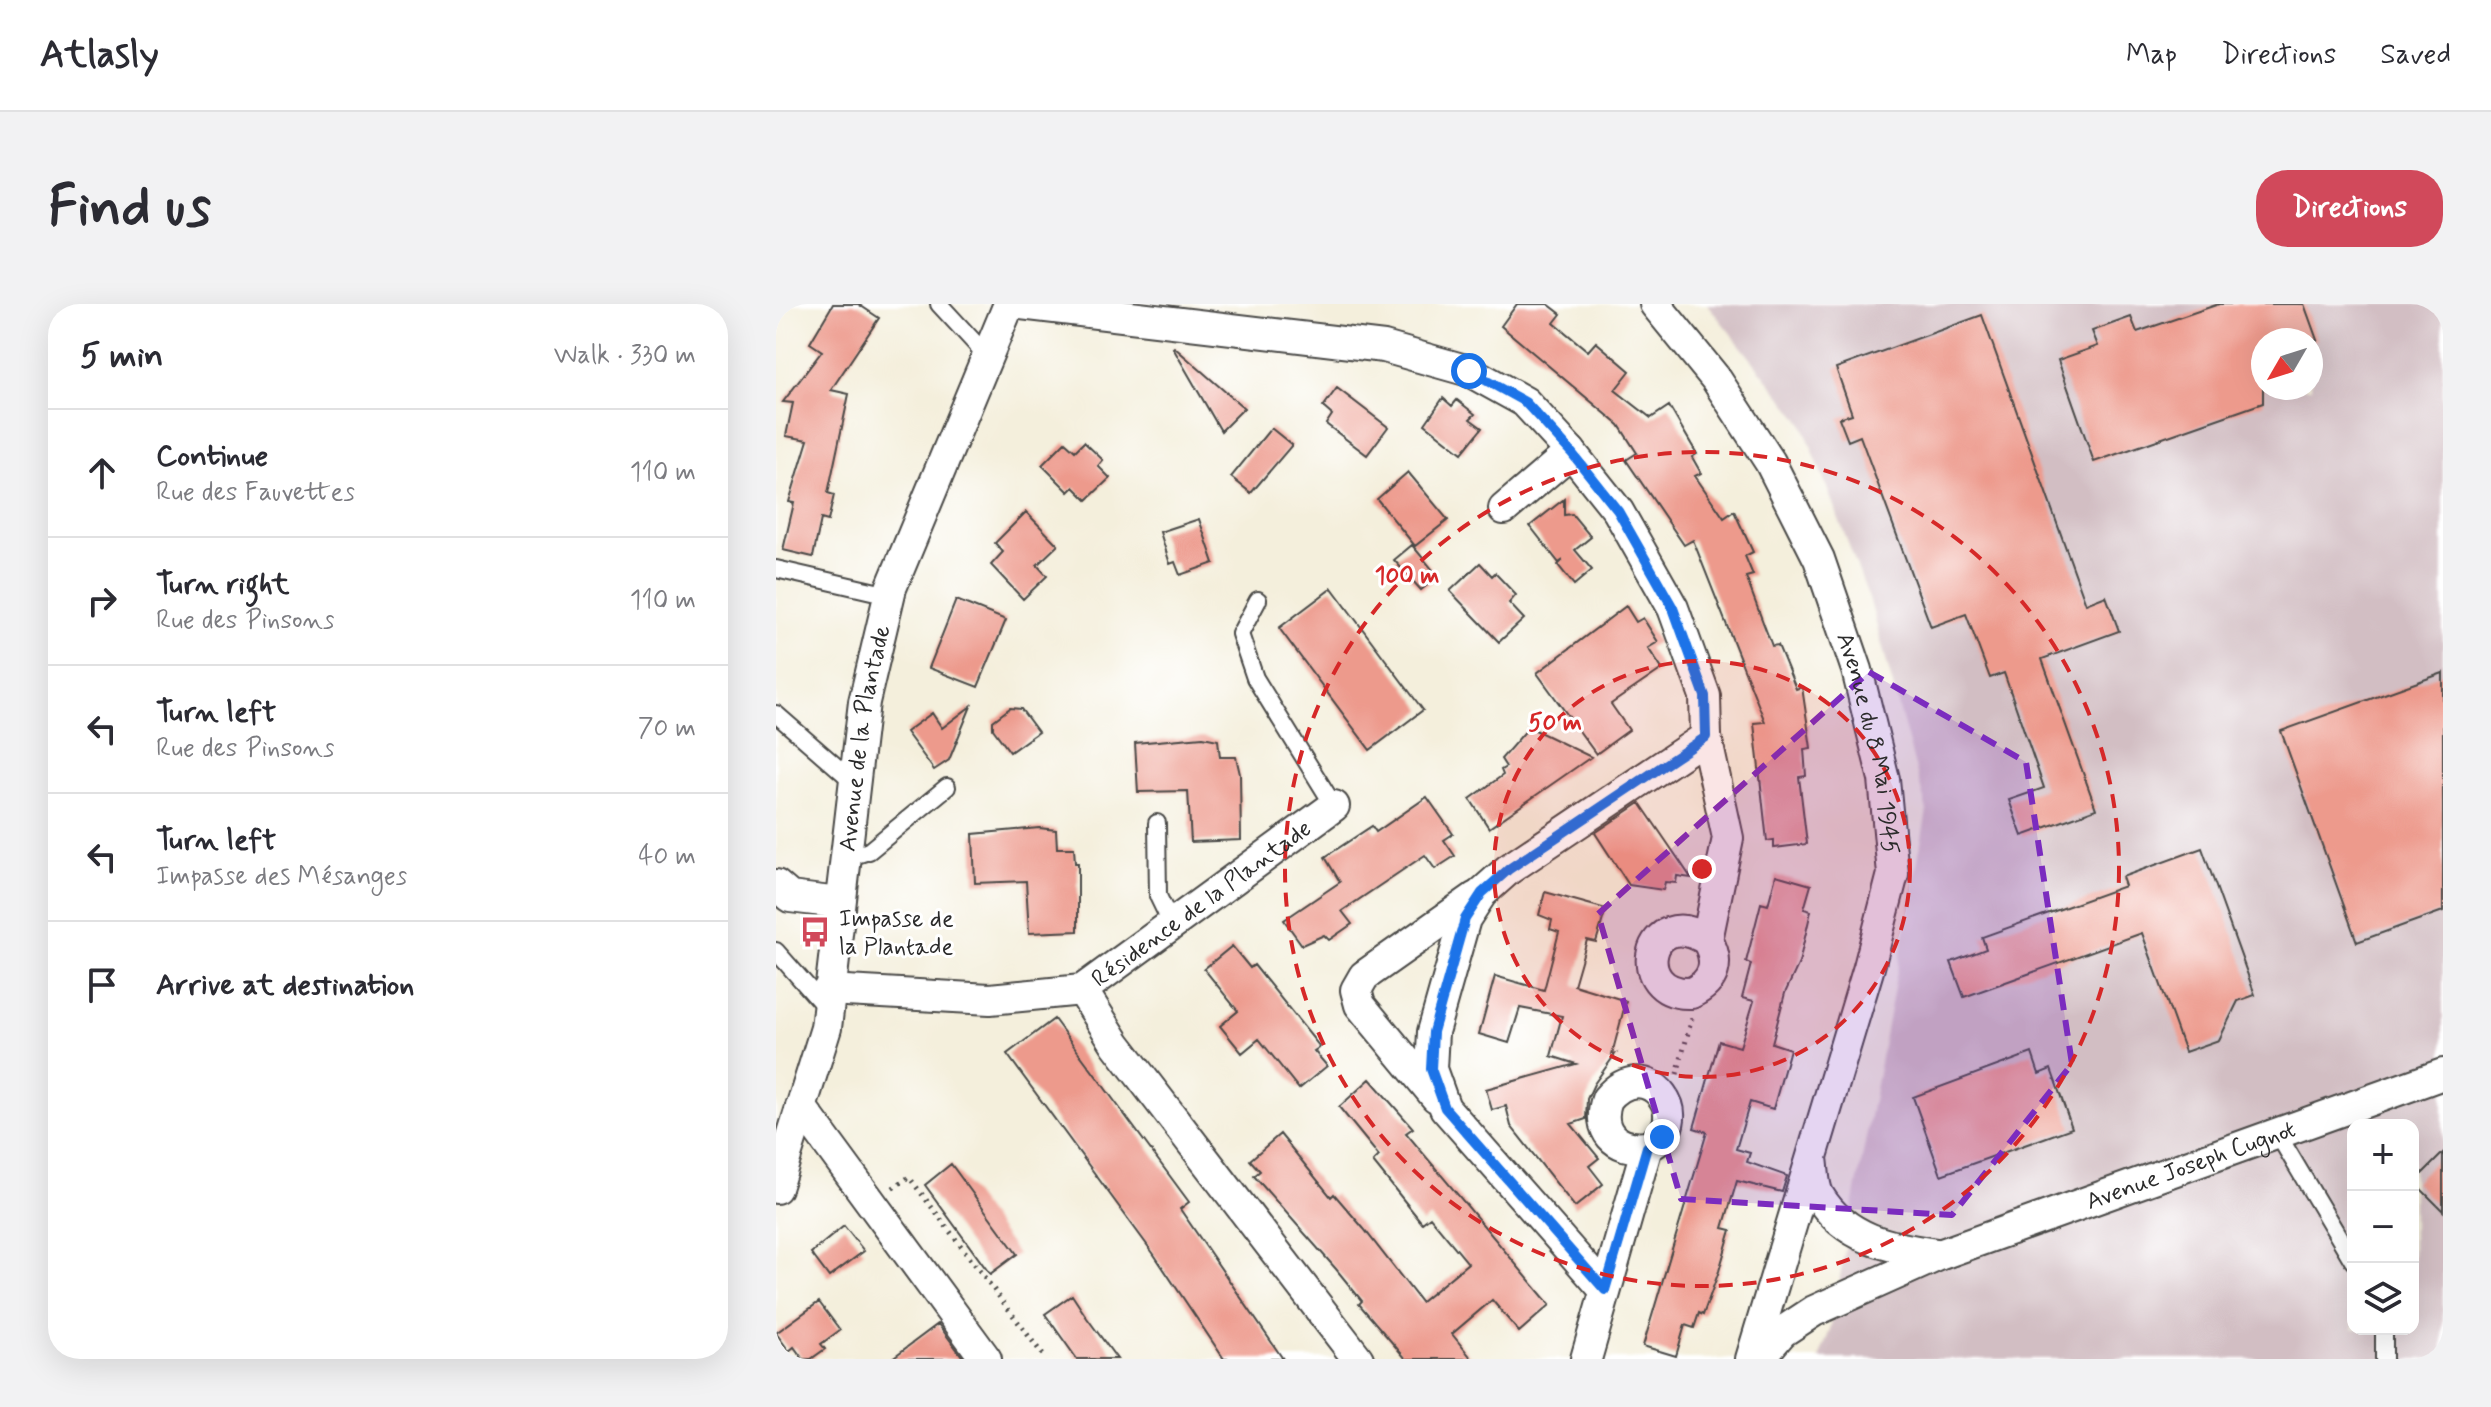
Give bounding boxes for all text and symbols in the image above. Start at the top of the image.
text: Atlasly [40,31,159,80]
text: Map [2126,37,2177,74]
text: Directions [2221,37,2336,74]
text: Saved [2380,37,2451,74]
button: Directions [2256,170,2443,247]
text: Find us [48,172,211,245]
north arrow [2251,328,2323,400]
text: 5 min [80,334,163,379]
text: Walk · 330 m [554,339,696,373]
route start [1451,353,1487,389]
text: Continue [156,437,268,476]
icon: ahead [80,451,124,495]
text: 110 m [630,456,696,490]
text: Rue des Fauvettes [156,476,355,510]
text: 100 m [1375,561,1439,592]
text: Turn right [156,565,289,604]
icon: right [80,579,124,623]
text: 110 m [630,584,696,618]
text: Rue des Pinsons [156,604,334,638]
street label: Avenue de la Plantade [833,622,899,853]
street label: Avenue du 8 Mai 1945 [1828,629,1905,856]
text: Turn left [156,693,276,732]
icon: left [80,707,124,751]
text: 50 m [1528,708,1582,739]
text: 70 m [638,712,696,746]
text: Rue des Pinsons [156,732,334,766]
street label: Résidence de la Plantade [1086,814,1318,995]
text: Turn left [156,821,276,860]
icon: left [80,835,124,879]
text: 40 m [638,840,696,874]
centre of rings [1688,855,1716,883]
text: Impasse des Mésanges [156,860,407,894]
place label: Impasse de la Plantade [839,904,954,963]
bus stop icon: Impasse de la Plantade [798,915,832,949]
icon: arrive [80,963,124,1007]
text: Arrive at destination [156,966,414,1005]
street label: Avenue Joseph Cugnot [2082,1114,2300,1218]
route end [1644,1119,1680,1155]
map controls [2347,1119,2419,1335]
button: + [2347,1119,2419,1191]
button: − [2347,1191,2419,1263]
button: layers [2347,1263,2419,1335]

